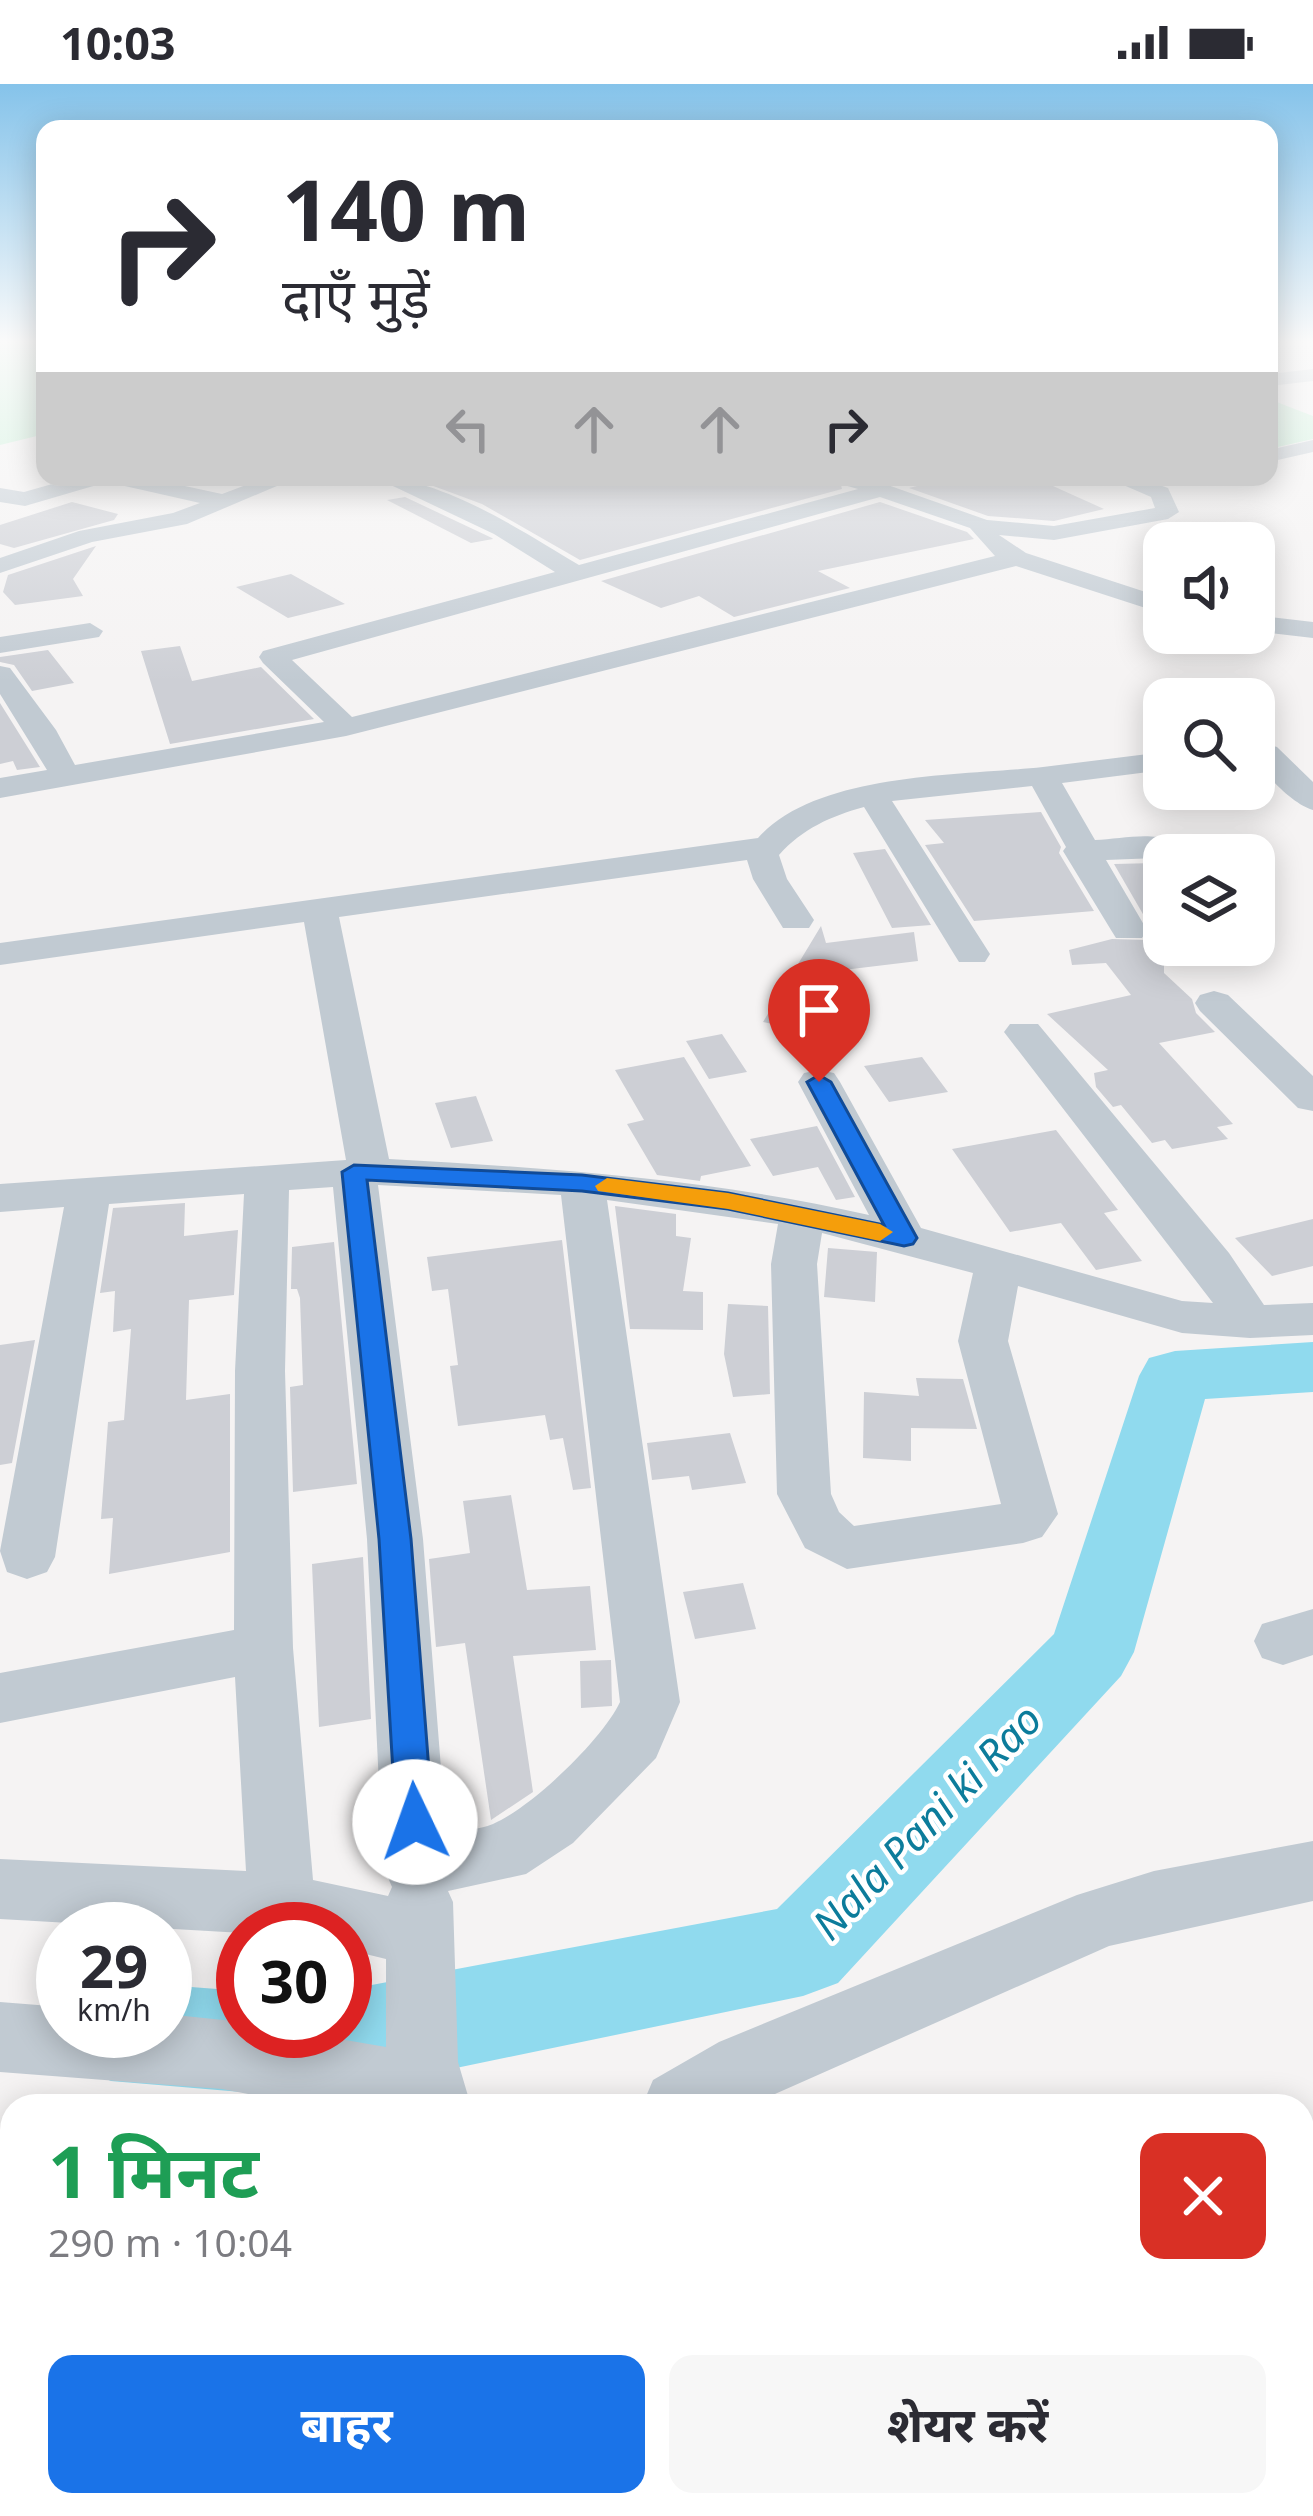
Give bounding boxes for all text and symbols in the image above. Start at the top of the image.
text: 10:03 [60,12,176,73]
text: 140 m [282,151,530,266]
icon: right [84,168,240,324]
text: दाएँ मुड़ें [282,260,430,334]
icon: left [435,396,501,462]
icon: ahead [561,396,627,462]
icon: ahead [687,396,753,462]
icon: right [813,396,879,462]
map controls [1143,522,1275,966]
button: sound [1143,522,1275,654]
button: search [1143,678,1275,810]
button: layers [1143,834,1275,966]
pin [768,959,870,1082]
icon: arrive [786,977,852,1043]
water label: Nala Pani ki Rao [799,1691,1053,1951]
position arrow [352,1759,478,1885]
speed limit sign: 30 [216,1902,372,2058]
text: 29 [80,1924,148,2006]
text: km/h [77,1989,151,2030]
text: 1 मिनट [48,2121,259,2219]
button: close [1140,2133,1266,2259]
text: 290 m · 10:04 [48,2215,292,2268]
button: बाहर [48,2355,645,2493]
button: शेयर करें [669,2355,1266,2493]

